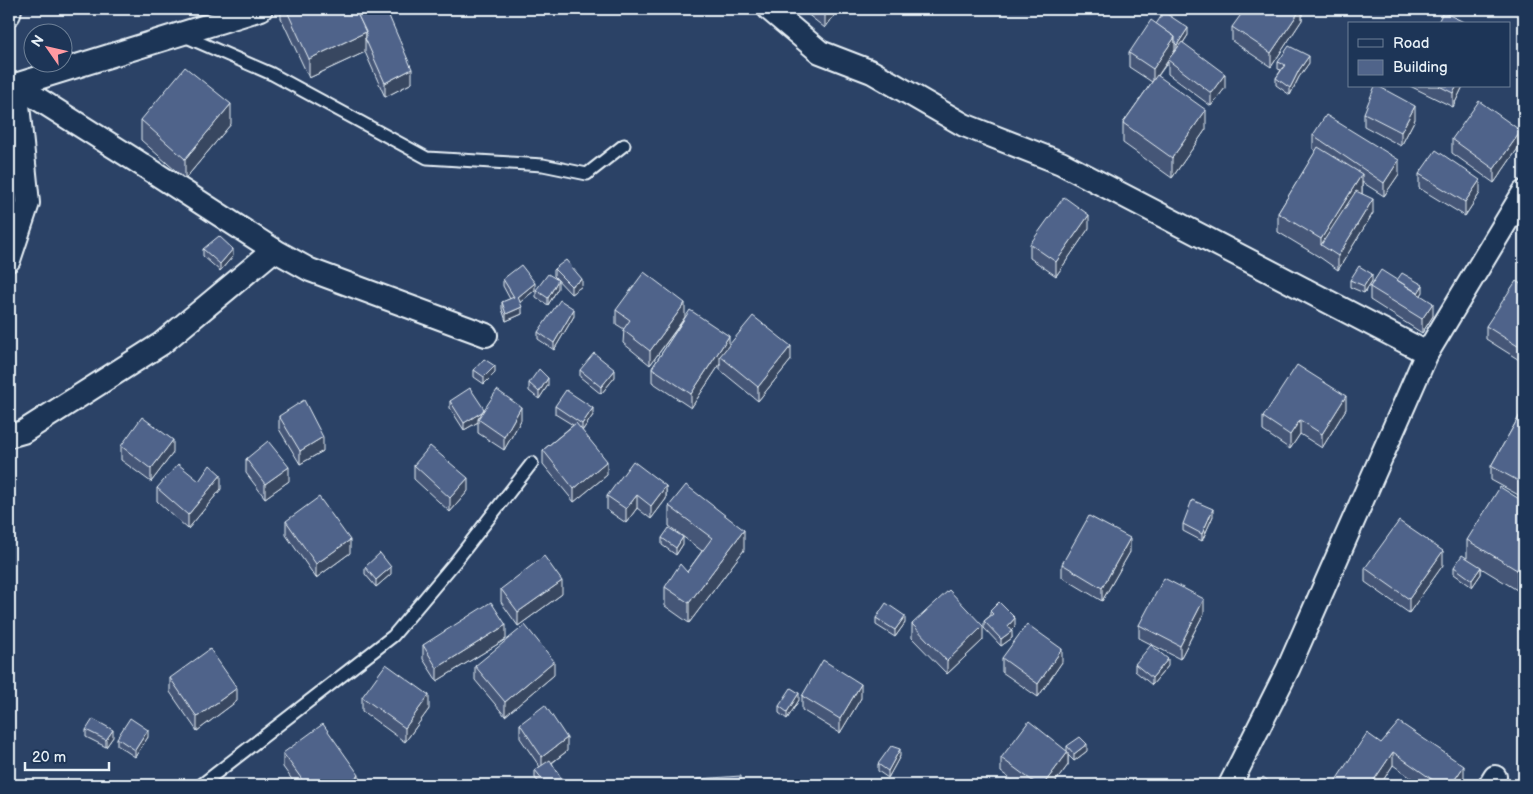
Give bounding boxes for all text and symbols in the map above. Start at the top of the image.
north arrow [22,22,72,72]
legend [1348,22,1510,88]
text: N [28,32,48,50]
text: Road [1393,34,1429,53]
text: Building [1393,58,1448,77]
scale bar [25,739,109,771]
text: 20 m [32,748,66,767]

